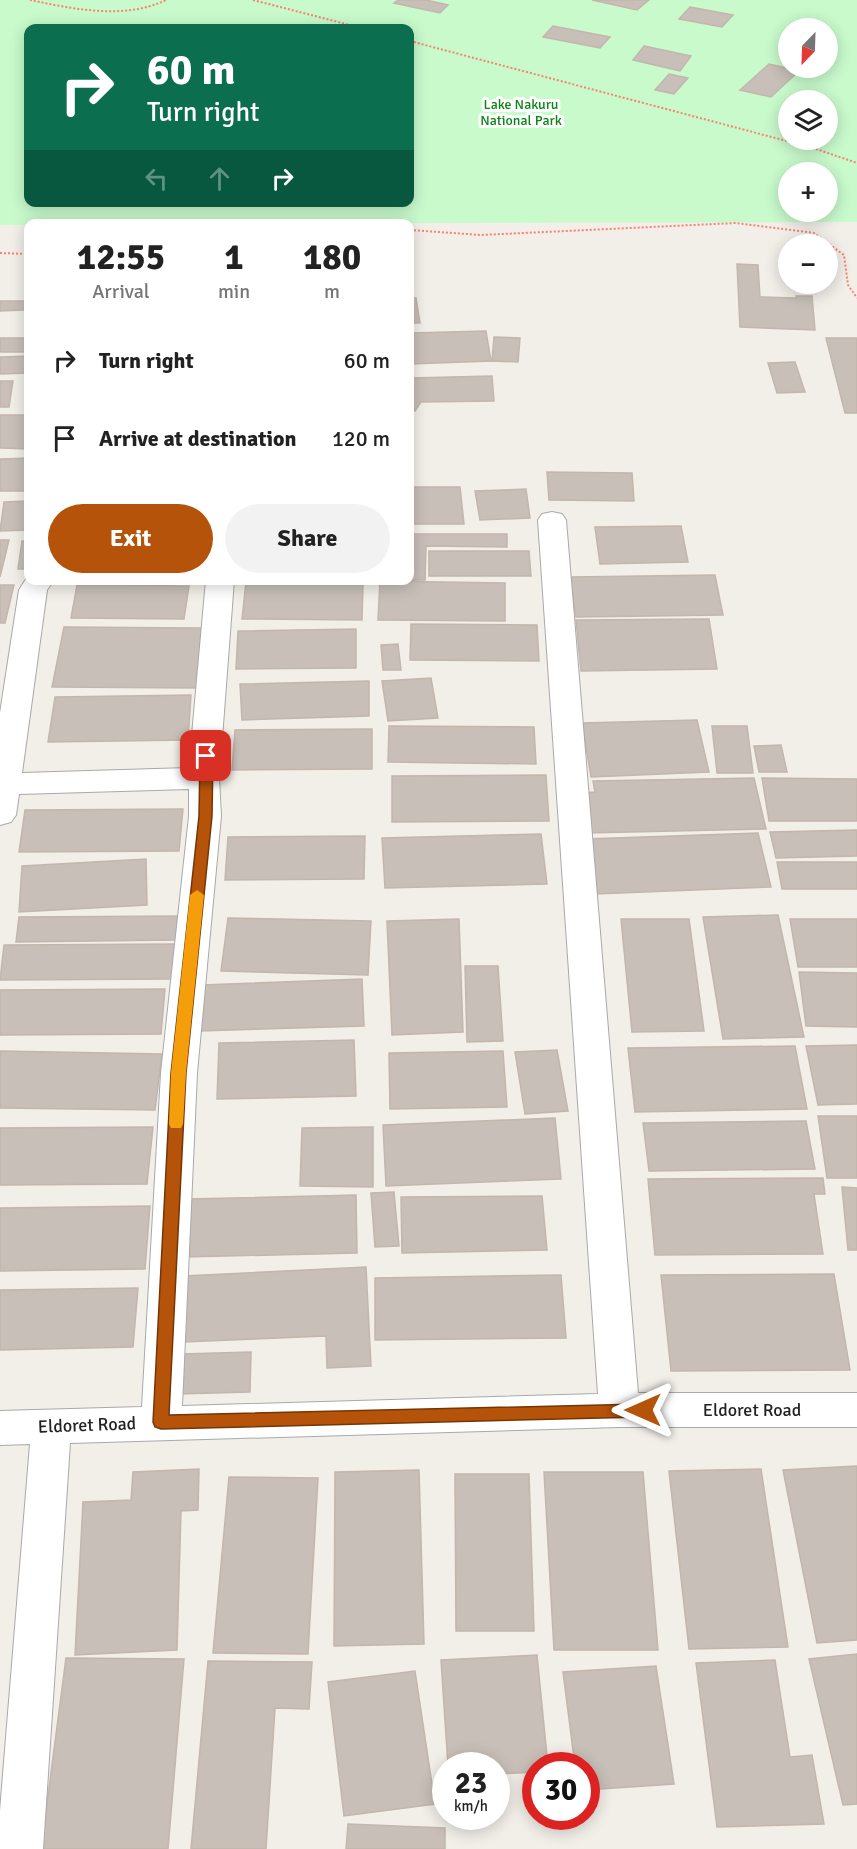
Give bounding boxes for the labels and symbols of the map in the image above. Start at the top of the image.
north arrow [778,18,838,78]
park label: Lake Nakuru National Park [480,96,562,129]
pin [180,730,231,781]
position arrow [611,1378,675,1442]
street label: Eldoret Road [703,1399,801,1421]
street label: Eldoret Road [37,1412,137,1438]
speed limit sign: 30 [522,1752,600,1830]

